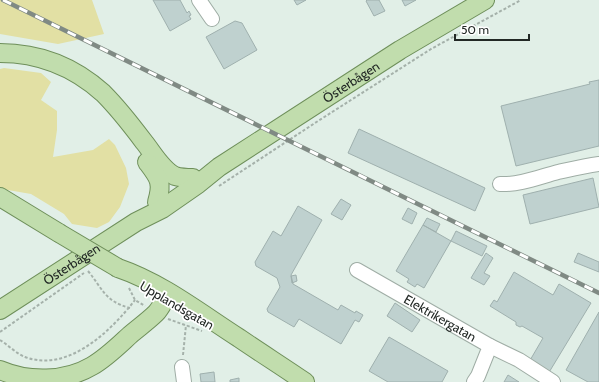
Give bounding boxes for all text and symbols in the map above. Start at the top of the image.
scale bar [455,16,529,42]
text: 50 m [461,22,489,37]
street label: Österbågen [320,58,382,106]
street label: Österbågen [40,240,103,288]
street label: Upplandsgatan [137,277,217,333]
street label: Elektrikergatan [401,291,479,345]

